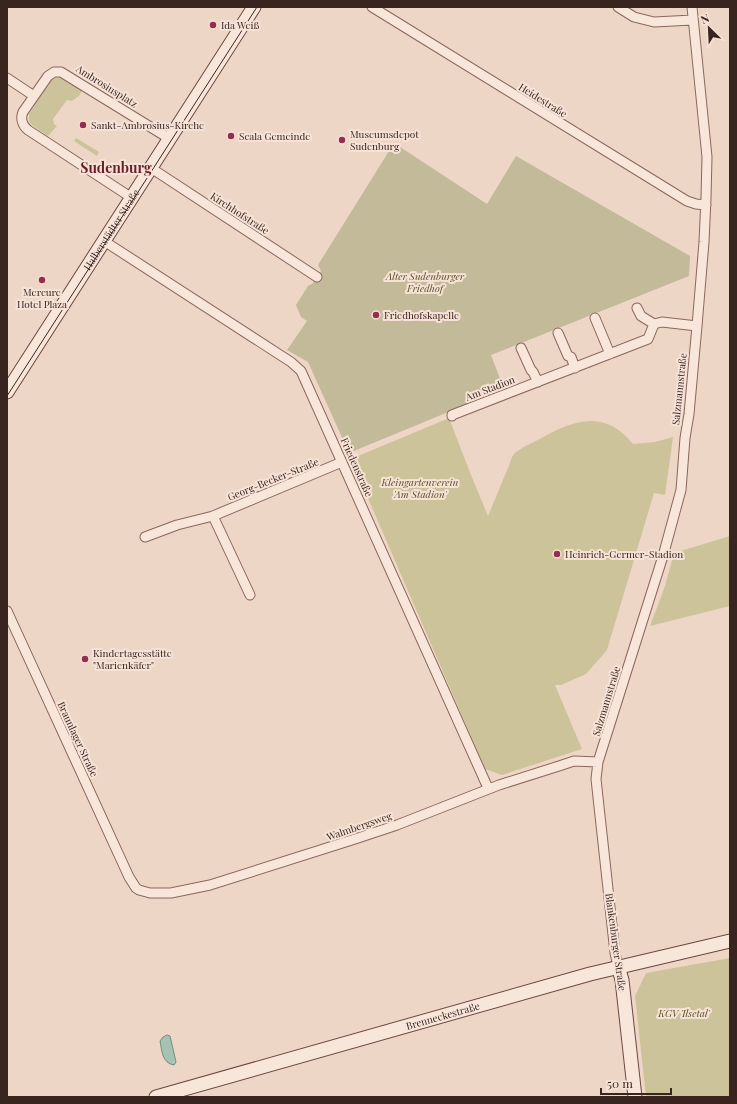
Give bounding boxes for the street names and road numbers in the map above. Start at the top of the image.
street label: Ambrosiusplatz [73,61,141,111]
street label: Heidestraße [516,80,570,120]
street label: Halberstädter Straße [80,186,142,273]
street label: Kirchhofstraße [208,189,272,237]
street label: Salzmannstraße [668,352,690,426]
street label: Am Stadion [462,372,517,404]
street label: Friedenstraße [338,435,376,499]
street label: Georg-Becker-Straße [225,454,321,504]
street label: Salzmannstraße [589,664,623,738]
street label: Braunlager Straße [54,699,102,779]
street label: Walmbergsweg [324,808,394,844]
street label: Blankenburger Straße [602,892,630,992]
street label: Brenneckestraße [404,999,481,1033]

